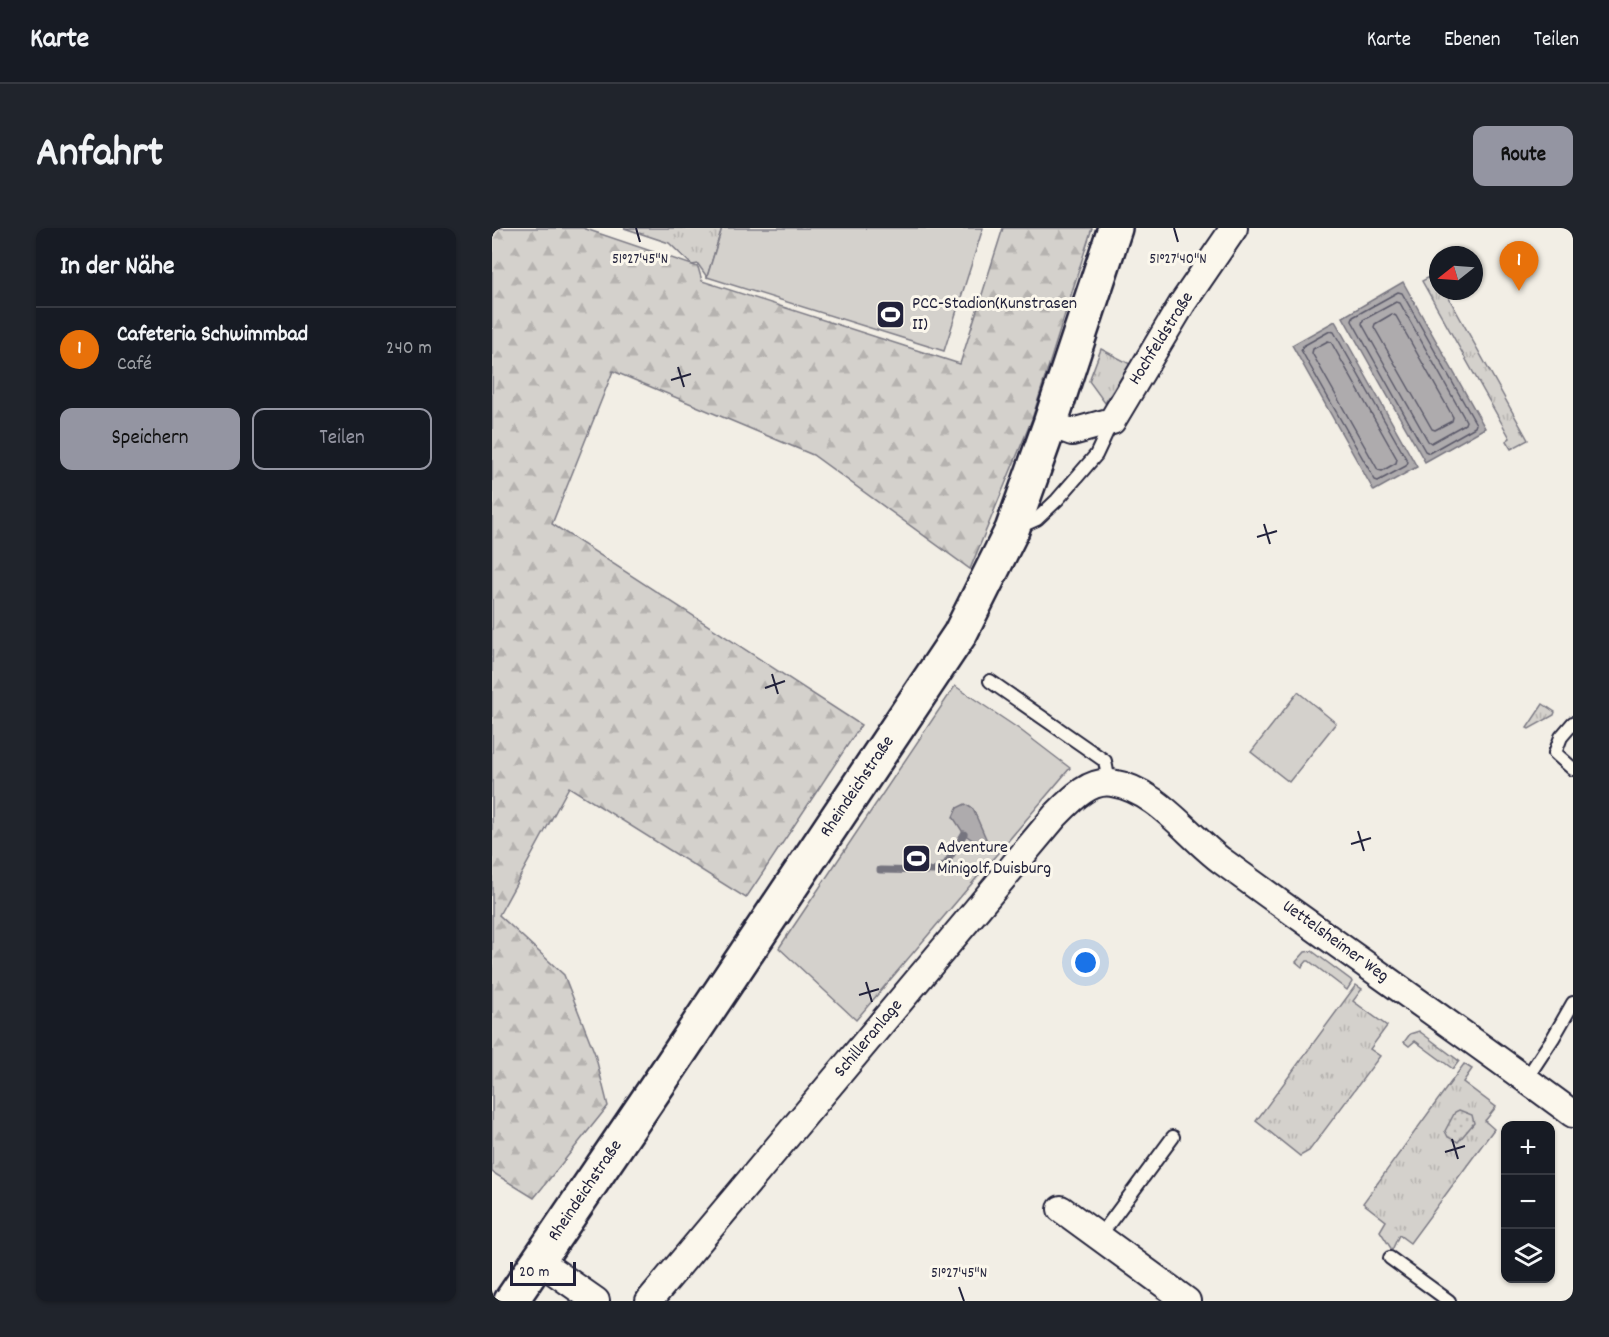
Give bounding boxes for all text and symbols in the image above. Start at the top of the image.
text: Karte [30,21,89,61]
text: Karte [1367,26,1411,56]
text: Ebenen [1444,26,1501,56]
text: Teilen [1534,26,1579,56]
text: Anfahrt [36,126,163,186]
button: Route [1473,126,1573,186]
pin: 1 [1500,242,1538,291]
north arrow [1429,246,1483,300]
text: In der Nähe [60,249,174,286]
text: 51°27'45"N [612,249,668,271]
text: 51°27'40"N [1149,249,1207,271]
street label: Hochfeldstraße [1123,288,1201,390]
place label: PCC-Stadion(Kunstrasen II) [912,292,1077,338]
sports icon: PCC-Stadion(Kunstrasen II) [875,298,907,330]
text: Cafeteria Schwimmbad [117,320,308,351]
text: 1 [77,335,82,363]
text: 240 m [386,335,432,363]
text: Café [117,351,152,379]
button: Speichern [60,408,240,470]
button: Teilen [252,408,432,470]
street label: Rheindeichstraße [815,731,901,843]
place label: Adventure Minigolf Duisburg [937,836,1051,882]
sports icon: Adventure Minigolf Duisburg [900,842,932,874]
street label: Uettelsheimer Weg [1277,895,1394,989]
your location [1071,948,1100,977]
street label: Schilleranlage [829,994,909,1083]
map controls [1501,1121,1555,1283]
button: + [1501,1121,1555,1175]
street label: Rheindeichstraße [543,1135,629,1247]
button: − [1501,1175,1555,1229]
button: layers [1501,1229,1555,1283]
scale bar [510,1259,576,1286]
text: 20 m [519,1261,549,1284]
text: 51°27'45"N [931,1263,987,1285]

